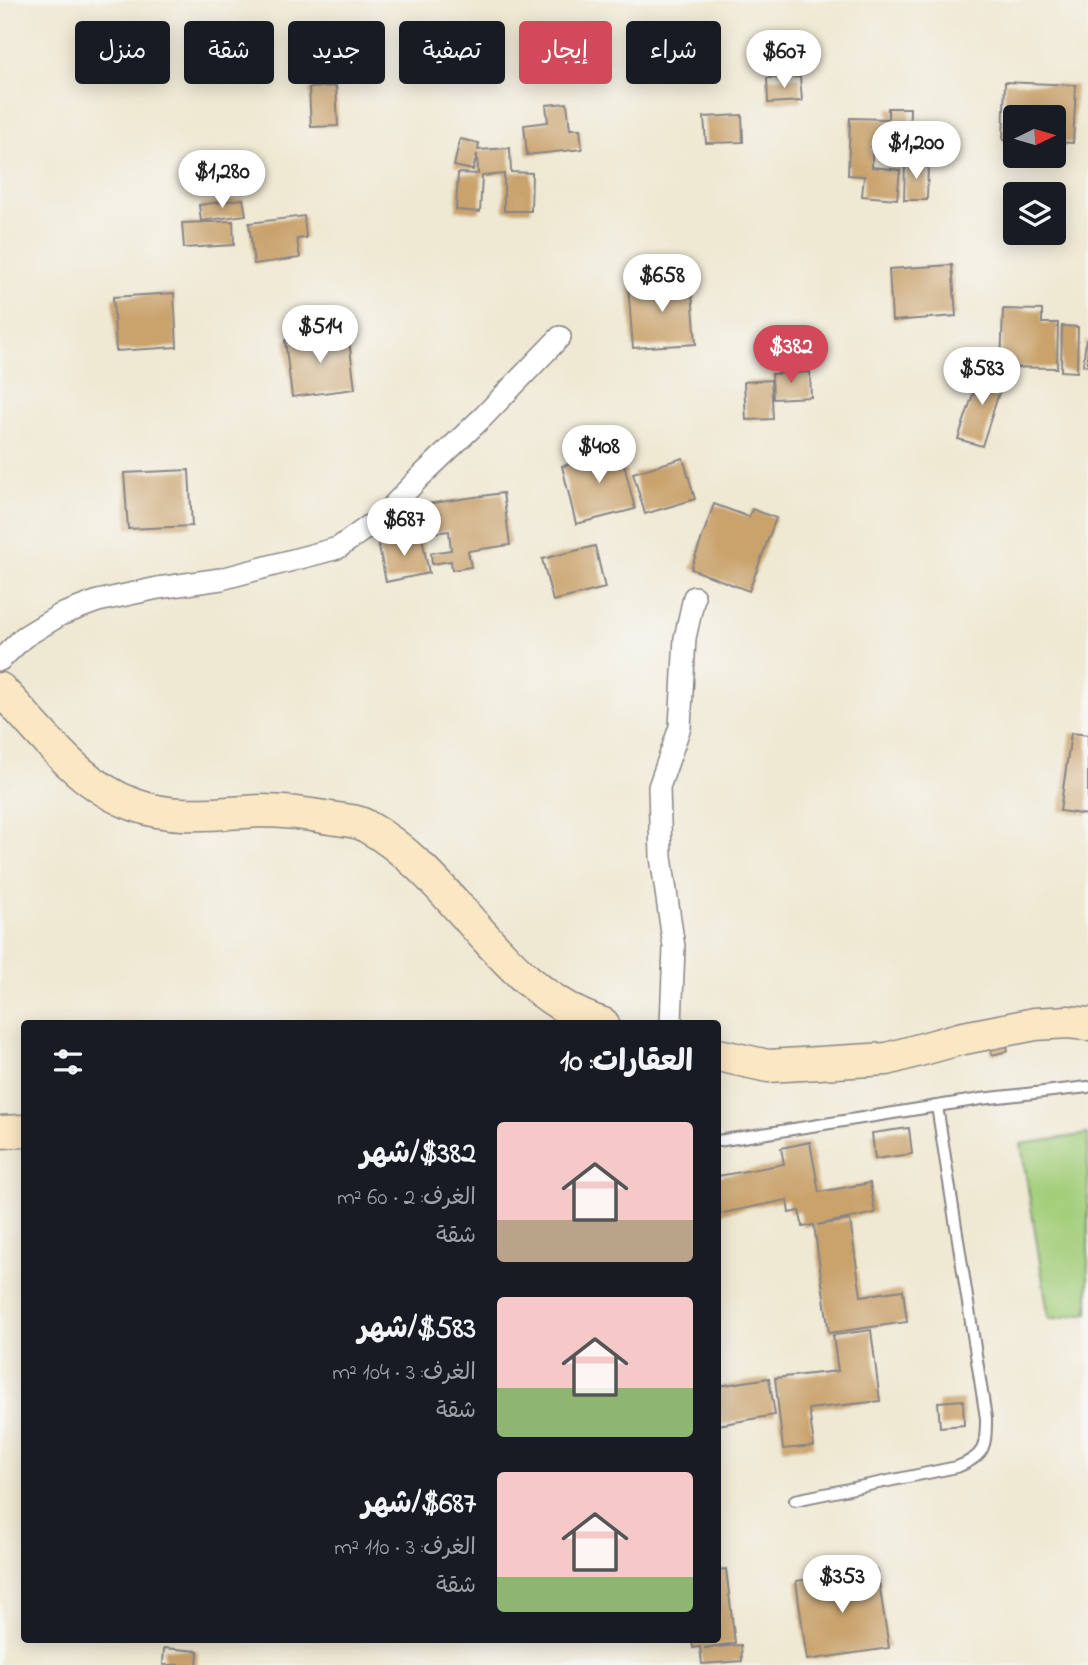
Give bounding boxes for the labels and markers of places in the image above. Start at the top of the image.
pin: $607 [743,31,825,90]
pin: $1,200 [859,122,973,181]
pin: $1,280 [165,150,279,210]
pin: $658 [621,254,703,314]
pin: $514 [279,306,361,365]
pin: $382 [750,326,832,385]
pin: $583 [941,348,1023,407]
pin: $408 [558,426,640,485]
pin: $687 [363,498,445,558]
pin: $353 [801,1556,883,1615]

